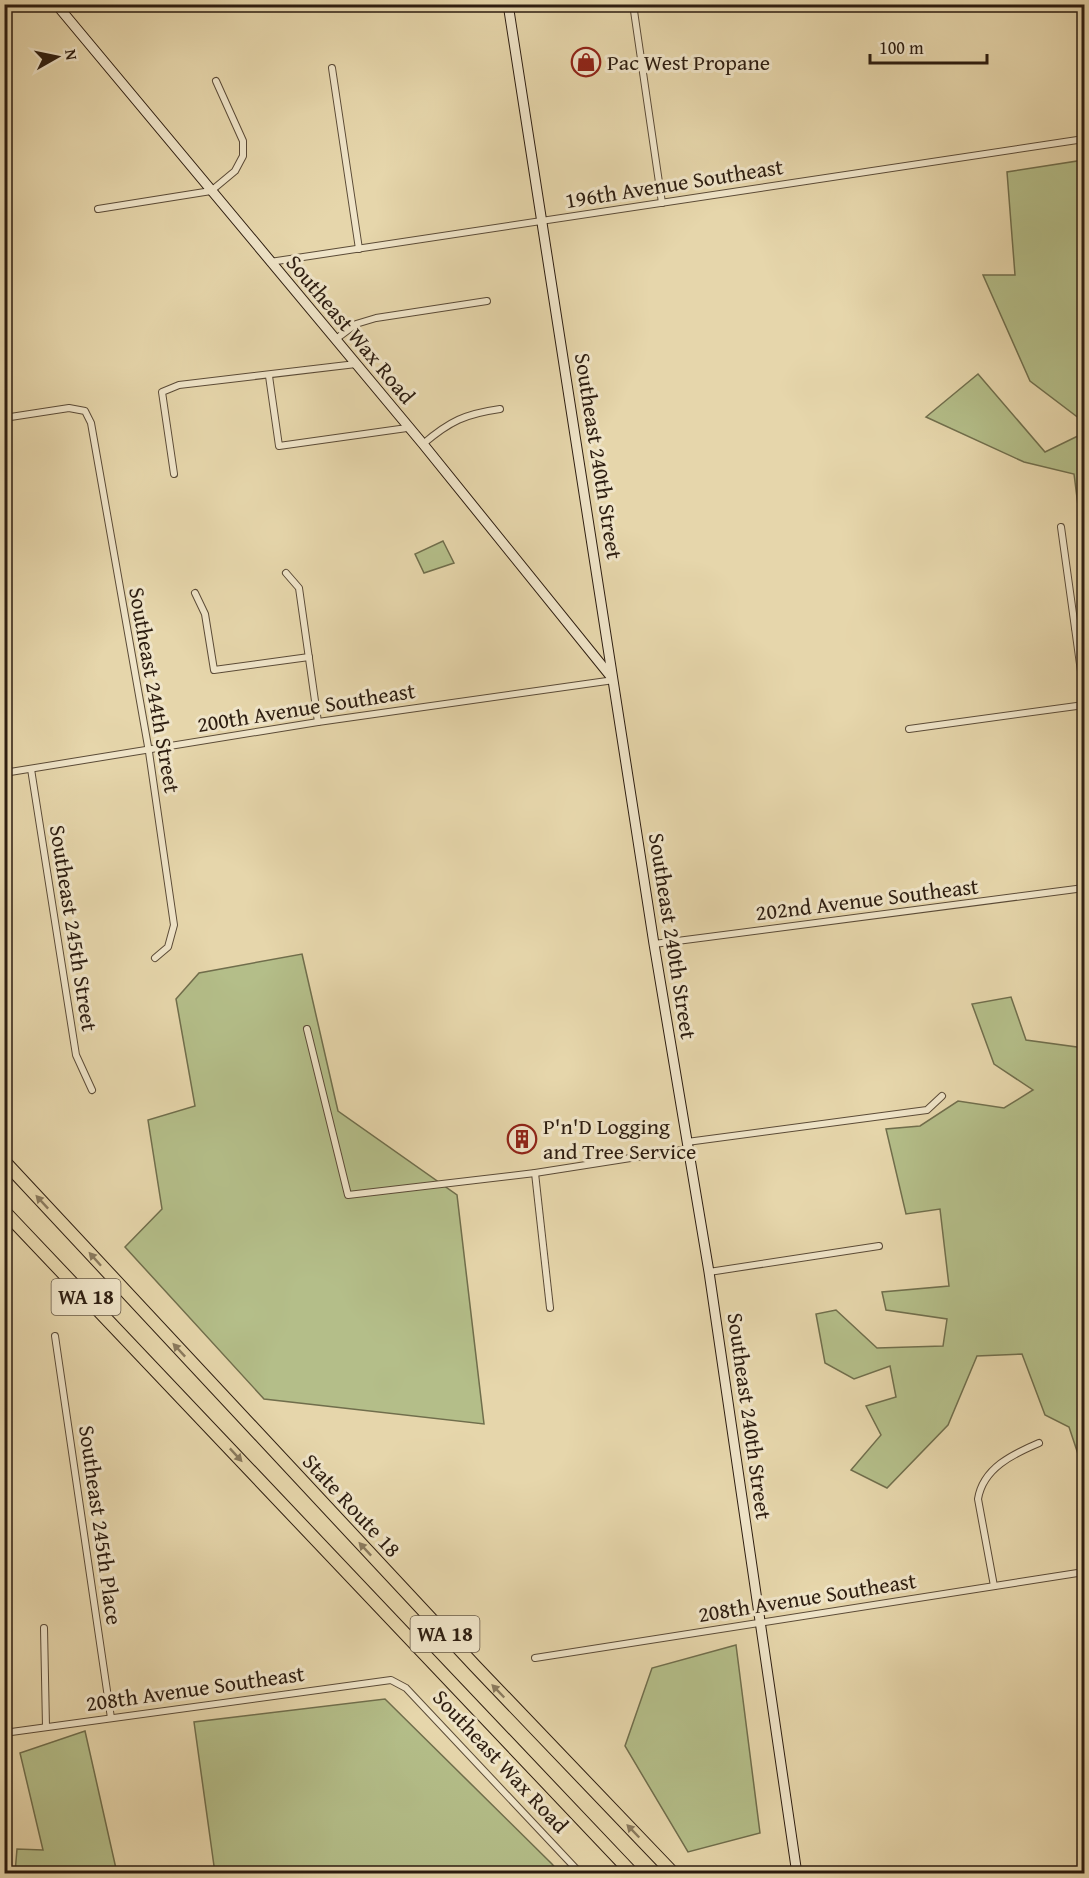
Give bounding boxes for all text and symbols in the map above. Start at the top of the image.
north arrow [27,27,87,87]
scale bar [870,27,987,65]
text: 100 m [879,34,924,61]
shop icon: Pac West Propane [570,46,602,78]
place label: Pac West Propane [607,46,770,78]
text: N [59,47,85,62]
street label: 196th Avenue Southeast [563,150,786,216]
street label: Southeast Wax Road [279,247,423,411]
street label: Southeast 240th Street [567,351,631,562]
street label: Southeast 244th Street [121,585,189,796]
street label: 200th Avenue Southeast [195,674,418,740]
street label: Southeast 245th Street [42,823,106,1034]
street label: Southeast 240th Street [641,831,705,1042]
street label: 202nd Avenue Southeast [754,869,981,929]
place label: P'n'D Logging and Tree Service [543,1110,696,1167]
building icon: P'n'D Logging and Tree Service [506,1123,538,1155]
one-way arrow [35,1194,49,1209]
one-way arrow [88,1251,102,1266]
road number: WA 18 [52,1279,121,1315]
street label: Southeast 240th Street [720,1311,780,1522]
one-way arrow [172,1343,186,1357]
street label: Southeast 245th Place [71,1423,131,1627]
street label: State Route 18 [295,1446,409,1564]
one-way arrow [229,1447,243,1462]
one-way arrow [358,1542,372,1556]
street label: 208th Avenue Southeast [696,1564,919,1630]
road number: WA 18 [410,1616,480,1652]
street label: 208th Avenue Southeast [84,1657,307,1719]
street label: Southeast Wax Road [426,1682,576,1840]
one-way arrow [491,1683,505,1698]
one-way arrow [626,1824,640,1839]

